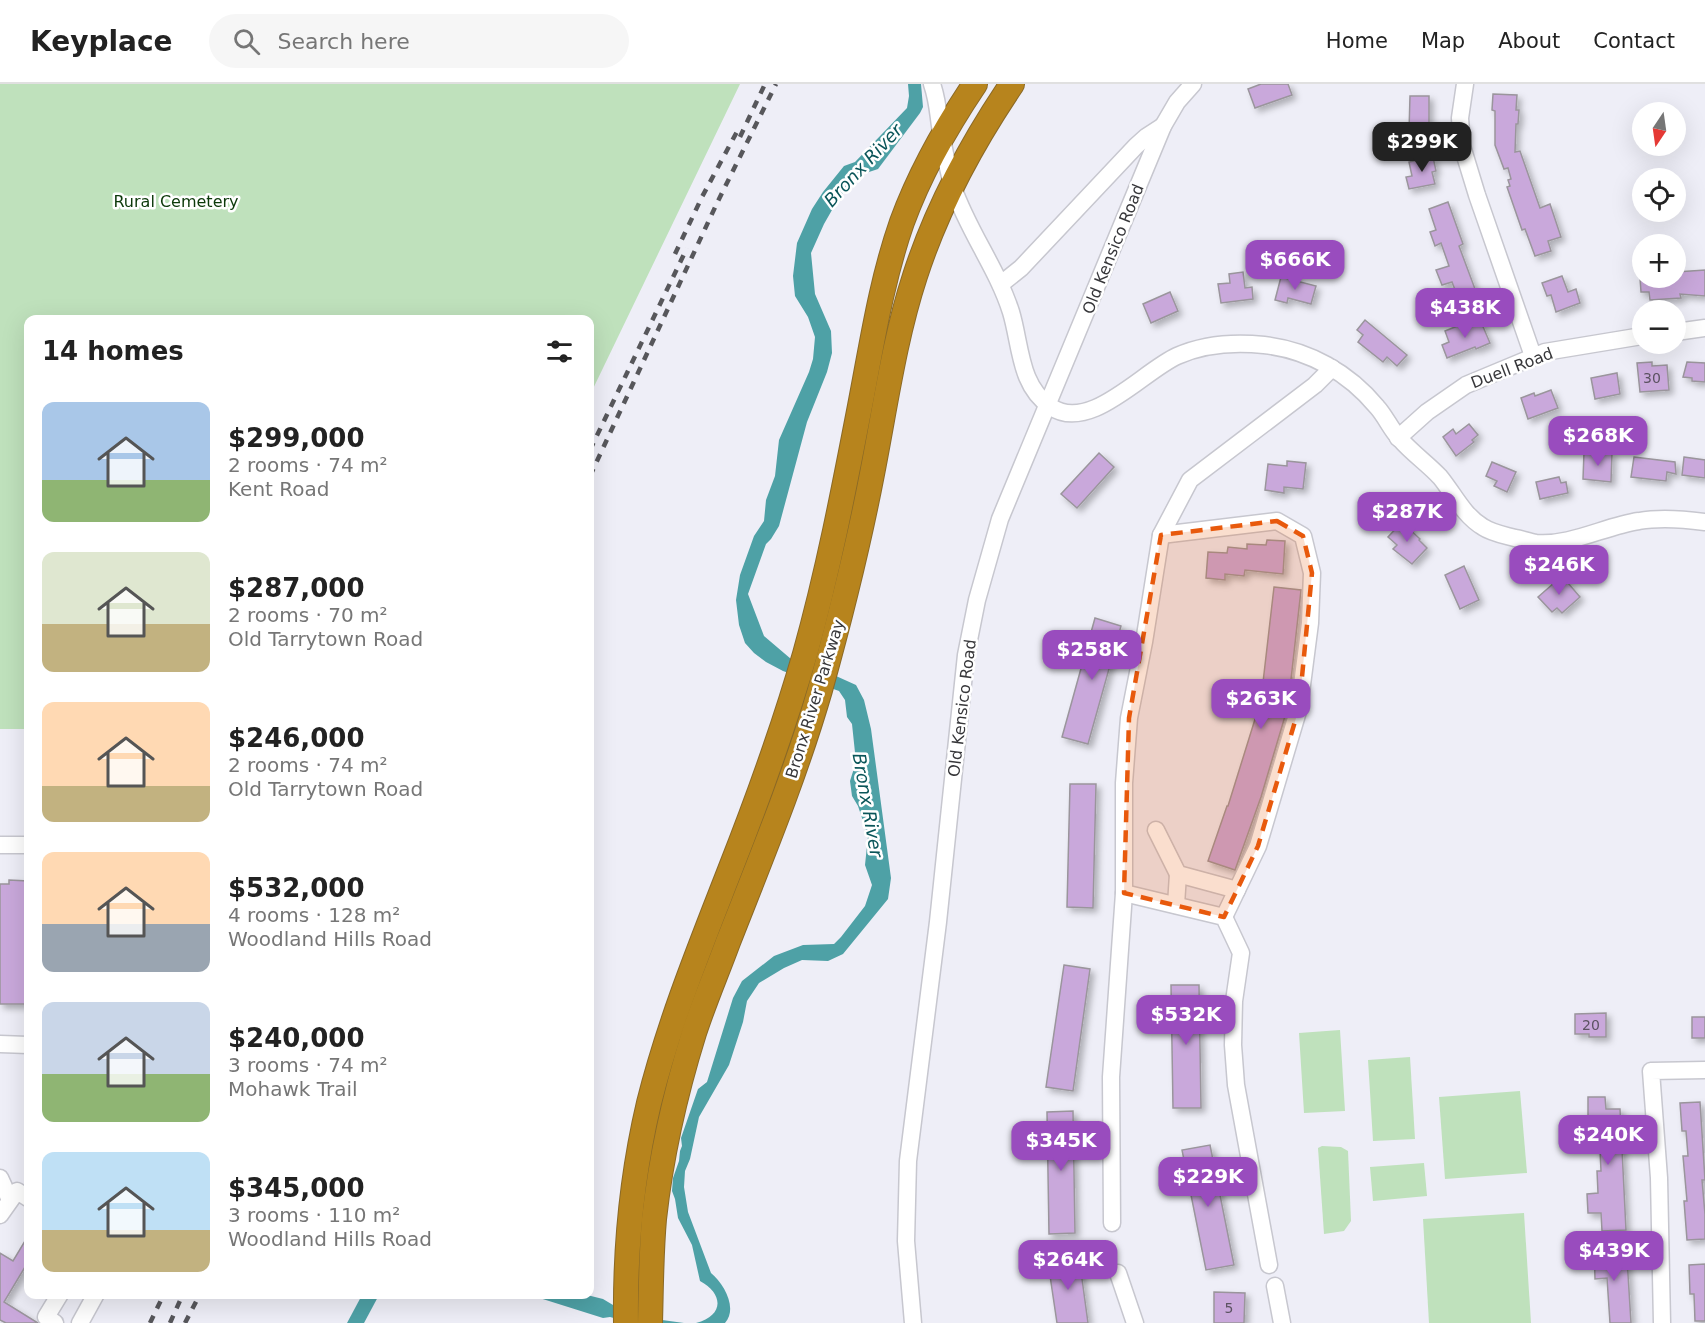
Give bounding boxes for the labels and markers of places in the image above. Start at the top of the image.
pin: $299K [1380,122,1464,173]
pin: $666K [1253,240,1337,291]
pin: $438K [1423,288,1507,339]
pin: $268K [1556,416,1640,467]
pin: $287K [1365,492,1449,543]
pin: $246K [1517,545,1601,596]
pin: $258K [1050,630,1134,681]
pin: $263K [1219,679,1303,730]
pin: $532K [1144,995,1228,1046]
pin: $240K [1566,1115,1650,1166]
pin: $345K [1019,1121,1103,1172]
pin: $229K [1166,1157,1250,1208]
pin: $439K [1572,1231,1656,1282]
pin: $264K [1026,1240,1110,1291]

